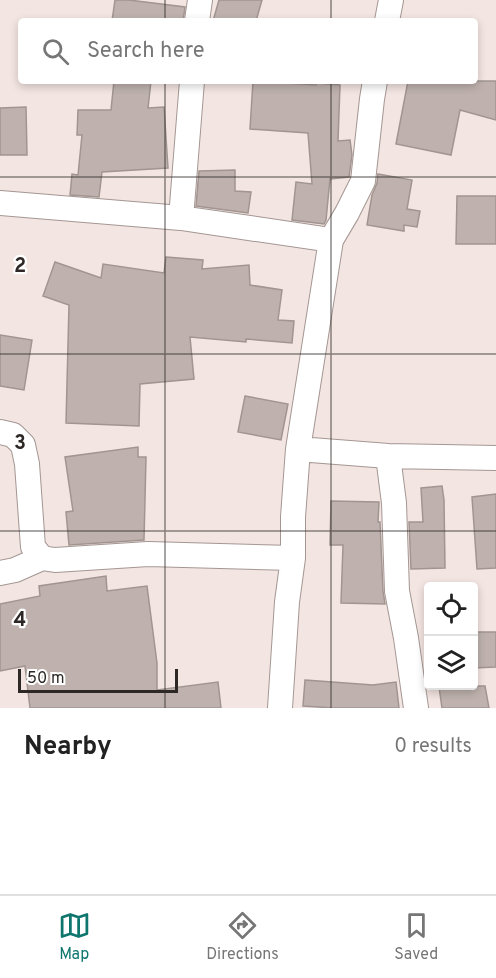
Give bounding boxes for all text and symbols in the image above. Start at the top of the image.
search box [18,18,478,84]
icon: search [39,35,72,68]
text: Search here [87,38,205,65]
text: 2 [14,254,26,280]
text: 3 [14,431,26,457]
map controls [424,582,478,690]
button: locate [424,582,478,636]
text: 4 [14,608,26,634]
button: layers [424,636,478,690]
scale bar [18,666,178,694]
text: 50 m [27,669,65,689]
text: Nearby [24,731,112,764]
text: 0 results [394,734,472,760]
tab: Map [58,909,91,965]
tab: Directions [206,909,279,965]
tab: Saved [394,909,438,965]

